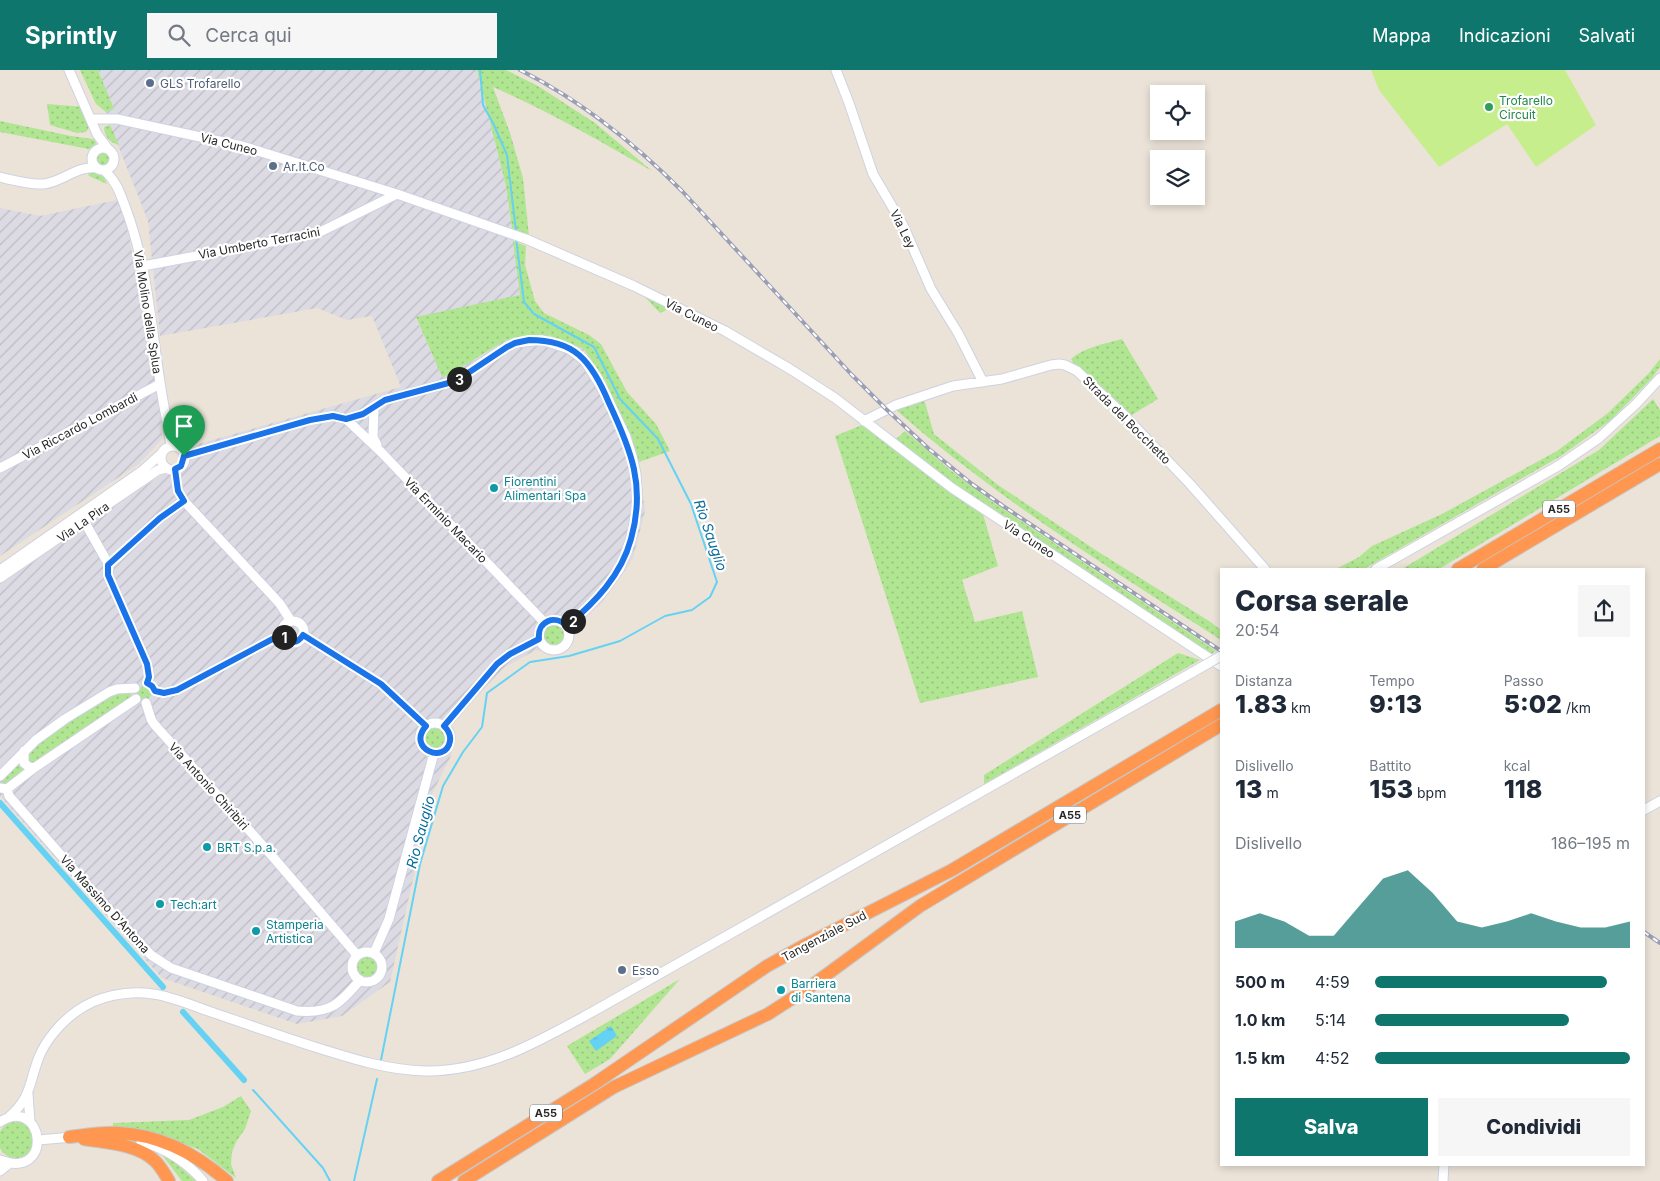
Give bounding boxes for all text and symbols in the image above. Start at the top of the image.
search box [147,13,497,58]
text: Sprintly [25,21,117,50]
icon: search [165,21,193,49]
text: Cerca qui [205,24,292,47]
text: Mappa [1372,25,1431,46]
text: Indicazioni [1459,25,1551,46]
text: Salvati [1579,25,1635,46]
place label: GLS Trofarello [160,76,241,91]
marker: GLS Trofarello [144,77,156,89]
map controls [1150,85,1205,205]
button: locate [1150,85,1205,140]
place label: Trofarello Circuit [1499,93,1553,122]
marker: Trofarello Circuit [1483,101,1495,113]
street label: Via Cuneo [199,130,259,158]
button: layers [1150,150,1205,205]
place label: Ar.It.Co [283,159,325,174]
marker: Ar.It.Co [267,160,279,172]
street label: Via Ley [887,207,919,251]
street label: Via Umberto Terracini [197,224,321,262]
street label: Via Molino della Splua [131,249,165,375]
street label: Via Cuneo [663,295,721,335]
pin: 3 [446,366,472,392]
text: 3 [455,371,464,388]
street label: Strada del Bocchetto [1080,373,1174,467]
street label: Via Riccardo Lombardi [20,389,140,463]
pin [163,405,205,456]
icon: arrive [170,412,198,440]
street label: Via Erminio Macario [401,474,491,566]
place label: Fiorentini Alimentari Spa [504,474,586,503]
marker: Fiorentini Alimentari Spa [488,482,500,494]
water label: Rio Sauglio [691,497,731,573]
street label: Via La Pira [54,499,112,545]
road number: A55 [1543,500,1575,518]
street label: Via Cuneo [1000,517,1058,561]
text: Corsa serale [1235,584,1409,618]
button: share [1578,585,1630,637]
pin: 2 [560,608,586,634]
text: 2 [569,613,578,630]
text: 20:54 [1235,620,1280,640]
pin: 1 [272,624,296,650]
text: 1 [281,629,288,646]
text: Distanza [1235,672,1292,689]
text: Tempo [1369,672,1415,689]
text: Passo [1504,672,1544,689]
text: 1.83 [1235,689,1287,719]
text: 9:13 [1369,689,1422,719]
text: 5:02 [1504,689,1562,719]
text: km [1287,699,1311,716]
text: /km [1562,699,1591,716]
street label: Via Antonio Chiribiri [166,739,252,833]
text: Dislivello [1235,757,1294,774]
text: Battito [1369,757,1411,774]
text: kcal [1504,757,1530,774]
text: 13 [1235,774,1262,804]
text: 153 [1369,774,1413,804]
text: 118 [1504,774,1542,804]
text: m [1262,784,1279,801]
text: bpm [1413,784,1446,801]
water label: Rio Sauglio [402,794,438,870]
road number: A55 [1054,806,1086,824]
text: Dislivello [1235,833,1302,853]
text: 186–195 m [1551,833,1630,853]
place label: BRT S.p.a. [217,840,276,855]
marker: BRT S.p.a. [201,841,213,853]
street label: Via Massimo D'Antona [57,852,153,956]
place label: Tech:art [170,897,217,912]
marker: Tech:art [154,898,166,910]
street label: Tangenziale Sud [779,907,869,965]
place label: Stamperia Artistica [266,917,324,946]
marker: Stamperia Artistica [250,925,262,937]
place label: Esso [632,963,659,978]
marker: Esso [616,964,628,976]
text: 500 m [1235,972,1285,992]
text: 4:59 [1315,972,1350,992]
place label: Barriera di Santena [791,976,851,1005]
marker: Barriera di Santena [775,984,787,996]
text: 1.0 km [1235,1010,1285,1030]
text: 5:14 [1315,1010,1346,1030]
text: 1.5 km [1235,1048,1285,1068]
text: 4:52 [1315,1048,1349,1068]
button: Salva [1235,1098,1428,1156]
button: Condividi [1438,1098,1630,1156]
road number: A55 [530,1104,562,1122]

